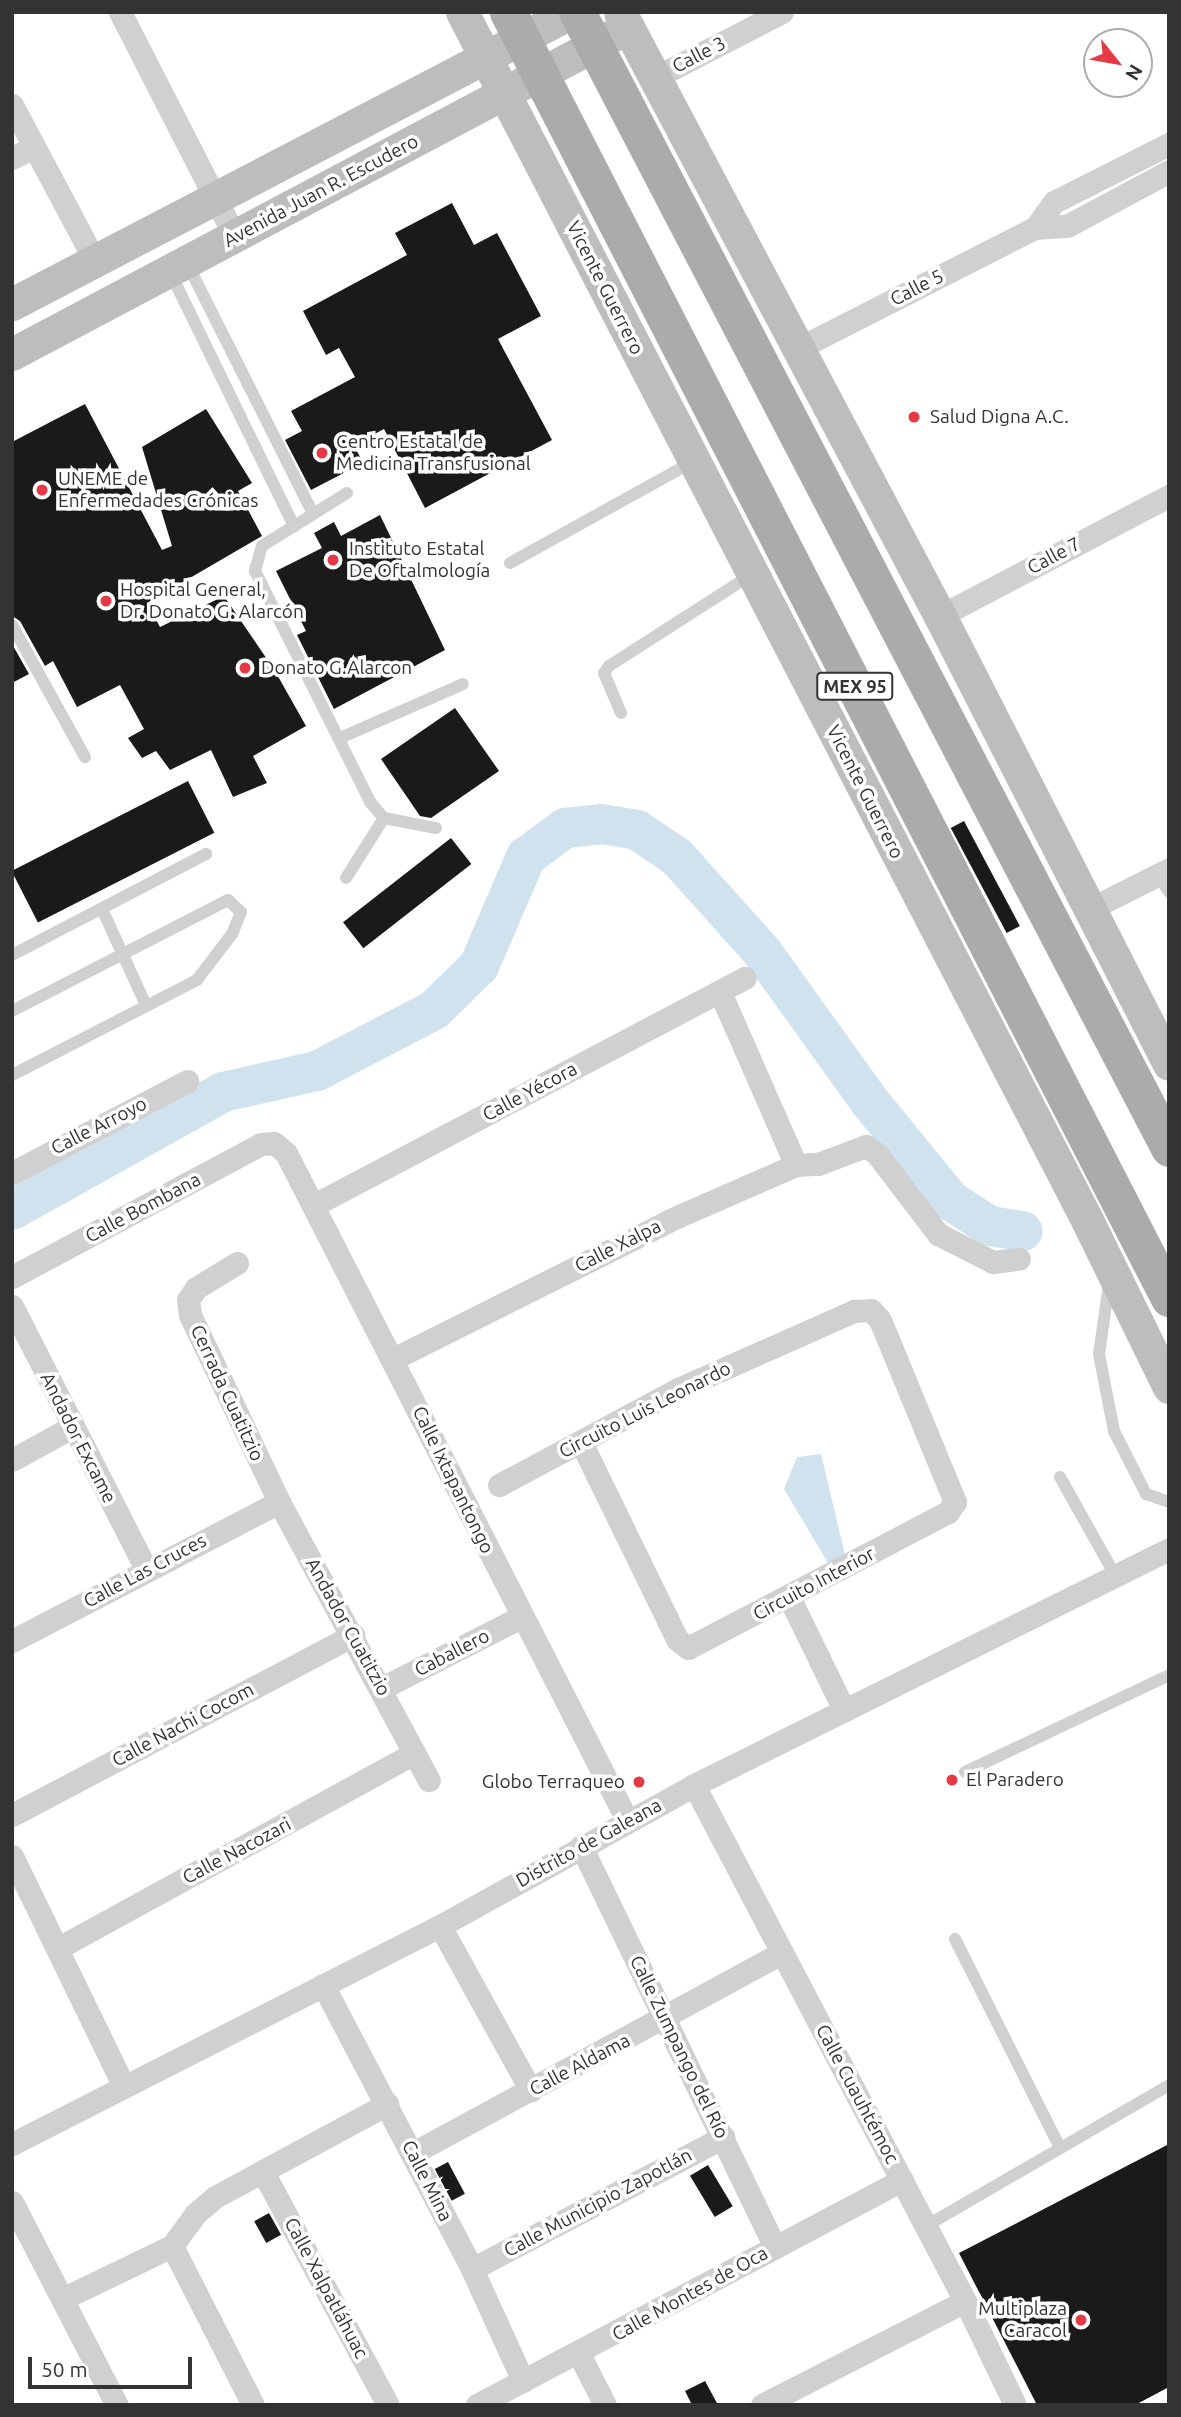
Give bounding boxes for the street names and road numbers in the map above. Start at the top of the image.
street label: Calle 3 [668,32,730,78]
street label: Avenida Juan R. Escudero [220,130,422,252]
street label: Vicente Guerrero [562,217,648,359]
street label: Calle 5 [886,265,948,311]
street label: Calle 7 [1024,533,1084,579]
road number: MEX 95 [815,672,895,700]
street label: Vicente Guerrero [822,721,908,863]
street label: Calle Yécora [479,1058,581,1126]
street label: Calle Arroyo [47,1092,151,1160]
street label: Calle Bombana [81,1168,205,1248]
street label: Calle Xalpa [571,1215,665,1277]
street label: Cerrada Cuatitzio [185,1321,269,1465]
street label: Circuito Luis Leonardo [555,1357,735,1463]
street label: Andador Excame [35,1369,121,1507]
street label: Calle Ixtapantongo [407,1403,499,1557]
street label: Calle Las Cruces [80,1529,210,1613]
street label: Circuito Interior [749,1542,879,1626]
street label: Andador Cuatitzio [301,1554,395,1700]
street label: Caballero [411,1624,493,1682]
street label: Calle Nachi Cocom [108,1678,258,1772]
street label: Distrito de Galeana [512,1794,666,1892]
street label: Calle Nacozari [179,1813,295,1889]
street label: Calle Zumpango del Río [625,1952,733,2142]
street label: Calle Cuauhtémoc [811,2021,903,2167]
street label: Calle Aldama [526,2029,634,2101]
street label: Calle Mina [397,2137,457,2225]
street label: Calle Municipio Zapotlán [500,2144,696,2262]
street label: Calle Xalpatláhuac [279,2214,373,2362]
street label: Calle Montes de Oca [608,2242,772,2346]

